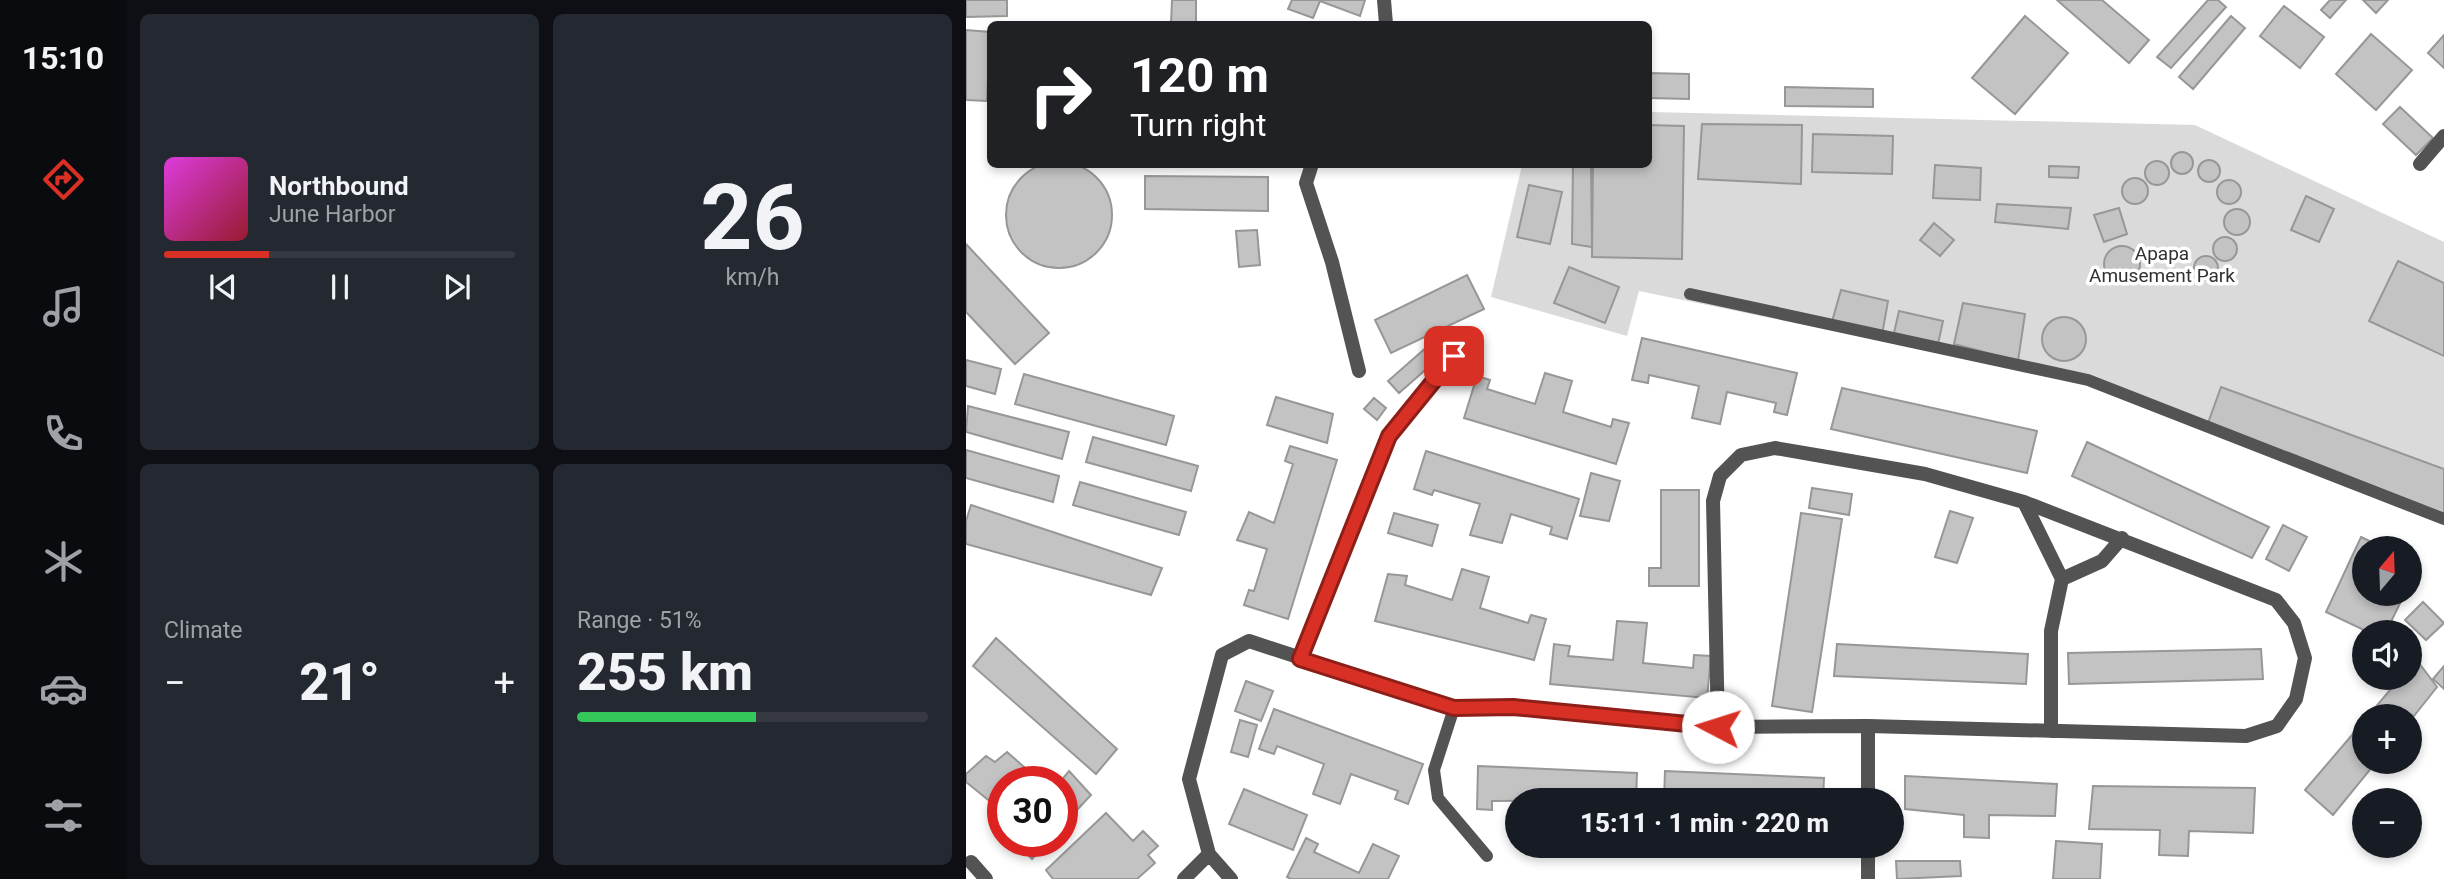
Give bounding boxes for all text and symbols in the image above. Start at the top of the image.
text: 15:10 [22,39,104,77]
text: 120 m [1130,47,1269,104]
icon: right [1015,49,1106,140]
text: Turn right [1130,106,1266,144]
icon: directions [39,155,88,204]
text: 26 [700,165,805,271]
text: Northbound [269,171,409,201]
text: June Harbor [269,201,396,228]
park label: Apapa Amusement Park [2089,242,2235,287]
text: km/h [726,264,780,291]
icon: previous [204,268,242,306]
icon: pause [321,268,359,306]
icon: next [438,268,476,306]
icon: music [39,282,88,331]
pin [1424,326,1484,386]
icon: arrive [1435,337,1473,375]
icon: phone [39,409,88,458]
north arrow [2352,536,2422,606]
map controls [2352,536,2422,858]
icon: climate [39,537,88,586]
text: Range · 51% [577,607,702,634]
text: Climate [164,617,243,644]
button: sound [2352,620,2422,690]
text: 255 km [577,642,753,703]
text: 21° [299,652,380,713]
text: − [164,661,186,705]
text: + [493,661,515,705]
icon: car [39,664,88,713]
position arrow [1681,690,1755,764]
button: + [2352,704,2422,774]
speed limit sign: 30 [987,766,1078,857]
button: − [2352,788,2422,858]
icon: filters [39,791,88,840]
text: 15:11 · 1 min · 220 m [1580,808,1829,838]

